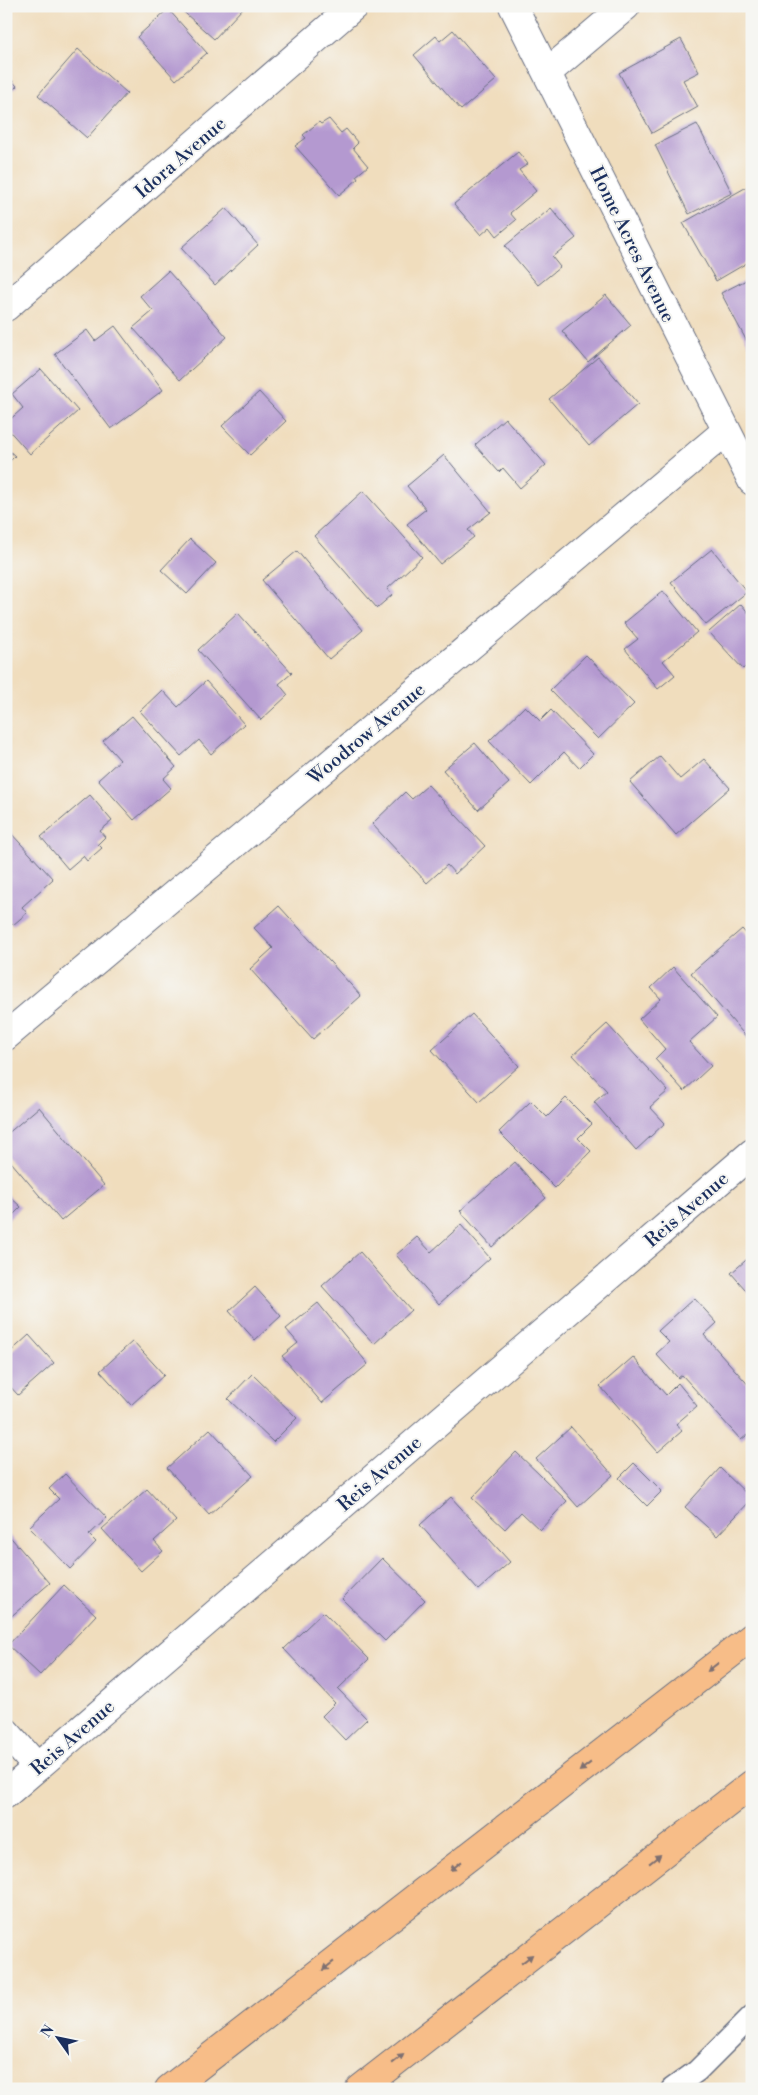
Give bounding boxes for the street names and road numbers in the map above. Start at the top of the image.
street label: Idora Avenue [130,112,231,204]
street label: Home Acres Avenue [584,162,680,326]
street label: Woodrow Avenue [302,678,430,791]
street label: Reis Avenue [640,1167,734,1253]
street label: Reis Avenue [333,1431,427,1517]
street label: Reis Avenue [26,1695,120,1781]

